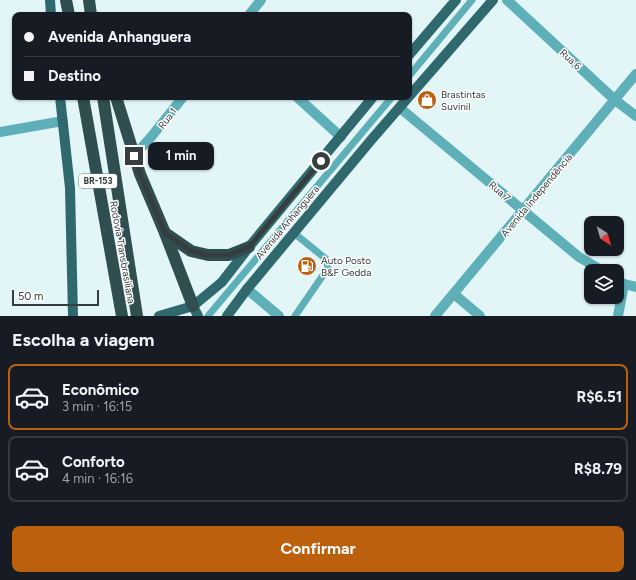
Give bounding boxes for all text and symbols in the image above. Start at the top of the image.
text: Avenida Anhanguera [48,28,191,46]
street label: Rua 6 [557,46,585,73]
text: Destino [48,67,101,85]
place label: Brastintas Suvinil [441,88,486,113]
shop icon: Brastintas Suvinil [416,89,438,111]
street label: Rua 1 [155,105,180,132]
callout: 1 min [148,142,214,170]
route end [125,147,143,165]
text: 1 min [166,148,196,163]
street label: Avenida Independência [498,151,575,240]
route start [312,152,330,170]
road number: BR-153 [79,174,117,188]
street label: Rua 7 [486,178,514,205]
street label: Avenida Anhanguera [253,183,322,262]
street label: Rodovia Transbrasiliana [107,200,138,304]
north arrow [584,216,624,256]
map controls [584,216,624,304]
place label: Auto Posto B&F Gedda [321,254,371,279]
fuel station icon: Auto Posto B&F Gedda [296,255,318,277]
button: layers [584,264,624,304]
scale bar [12,288,99,307]
text: 50 m [18,290,43,303]
text: Escolha a viagem [12,329,155,351]
icon: car [14,379,50,415]
text: Econômico [62,381,139,399]
text: R$6.51 [577,388,622,406]
text: 3 min · 16:15 [62,399,132,414]
icon: car [14,451,50,487]
text: Conforto [62,453,125,471]
text: R$8.79 [574,460,622,478]
text: 4 min · 16:16 [62,471,133,486]
button: Confirmar [12,526,624,572]

